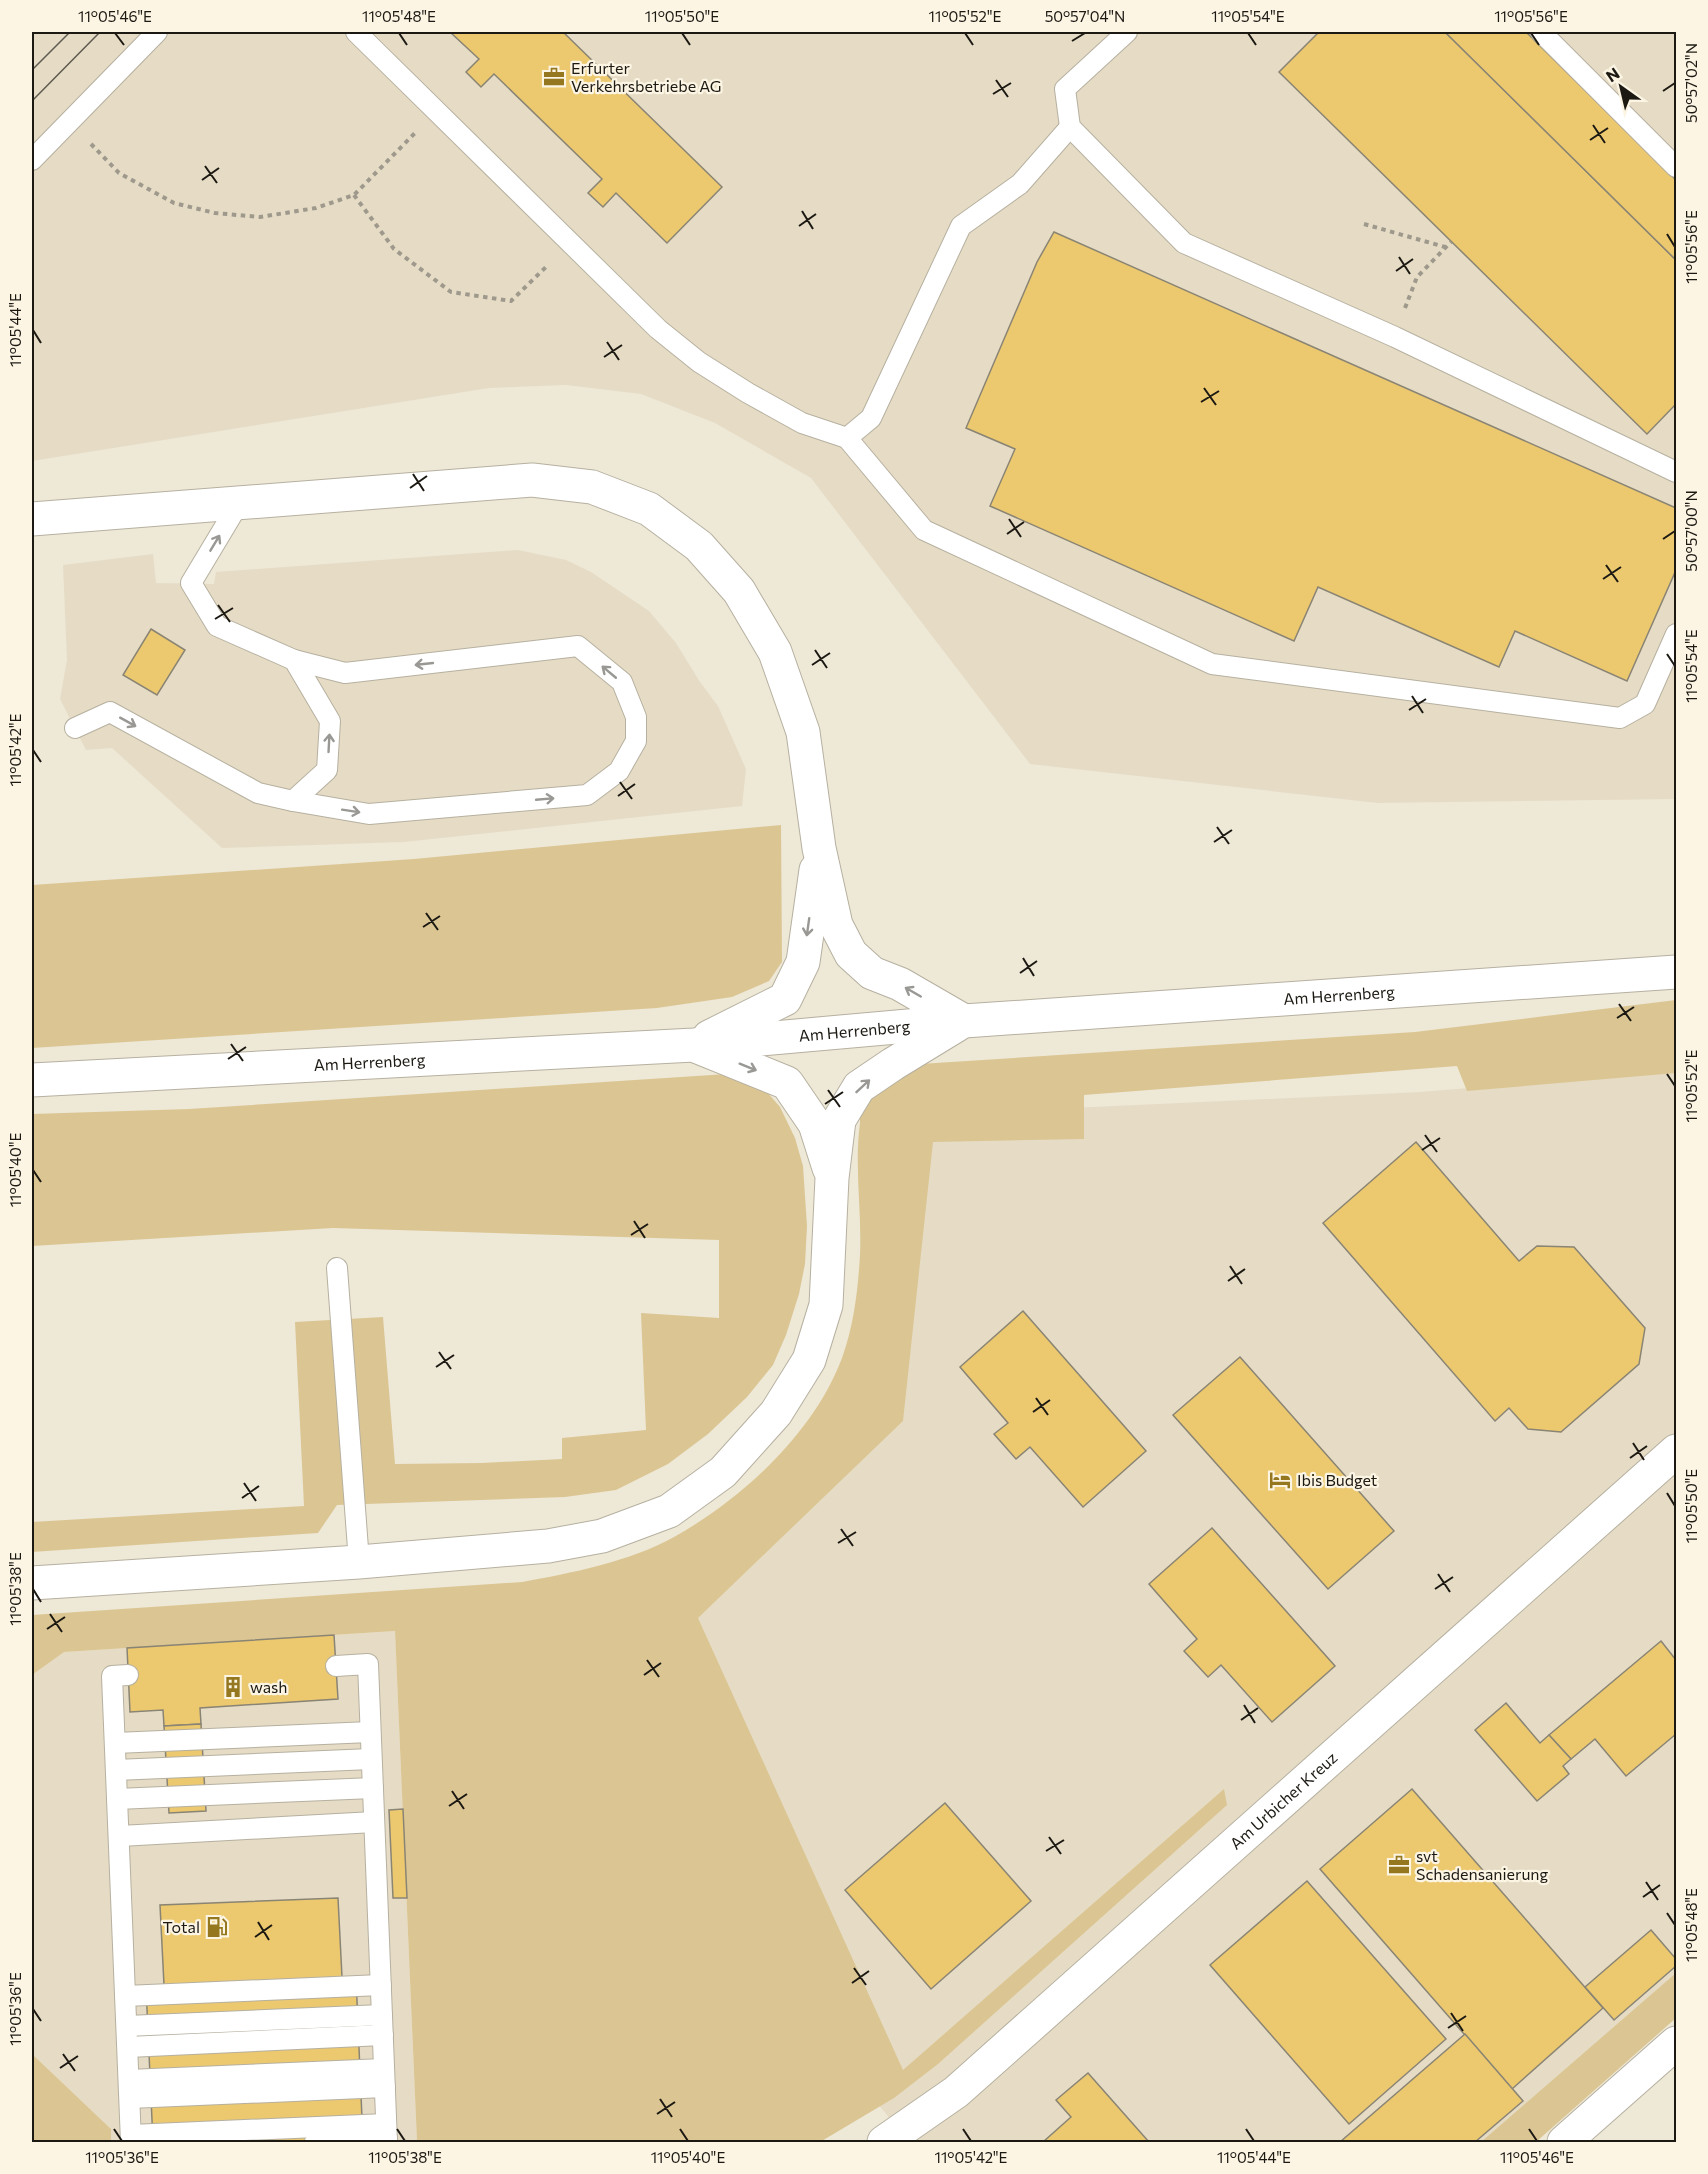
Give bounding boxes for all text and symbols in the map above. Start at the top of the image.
text: 11°05'46"E [78,7,152,25]
text: 11°05'48"E [362,7,436,25]
text: 11°05'50"E [645,7,719,25]
text: 11°05'52"E [929,7,1002,25]
text: 50°57'04"N [1045,7,1125,25]
text: 11°05'54"E [1211,7,1285,25]
text: 11°05'56"E [1494,7,1568,25]
text: 50°57'02"N [1682,43,1700,123]
north arrow [1591,57,1651,117]
place label: Erfurter Verkehrsbetriebe AG [571,58,722,95]
text: N [1602,63,1623,85]
office icon: Erfurter Verkehrsbetriebe AG [542,65,566,89]
text: 11°05'56"E [1682,210,1700,284]
text: 11°05'44"E [6,293,24,367]
text: 50°57'00"N [1682,490,1700,572]
one-way arrow [209,535,221,552]
text: 11°05'54"E [1682,629,1700,703]
one-way arrow [415,658,434,669]
one-way arrow [601,665,617,678]
text: 11°05'42"E [6,713,24,787]
one-way arrow [119,716,136,728]
one-way arrow [323,733,334,753]
one-way arrow [534,793,554,804]
one-way arrow [340,805,360,816]
one-way arrow [803,916,814,936]
street label: Am Herrenberg [1283,981,1396,1008]
one-way arrow [905,986,922,998]
street label: Am Herrenberg [798,1016,911,1045]
street label: Am Herrenberg [313,1049,426,1074]
text: 11°05'52"E [1682,1049,1700,1122]
one-way arrow [738,1062,757,1073]
one-way arrow [856,1079,871,1093]
text: 11°05'40"E [6,1133,24,1207]
hotel icon: Ibis Budget [1268,1468,1292,1492]
text: 11°05'50"E [1682,1469,1700,1543]
place label: Ibis Budget [1297,1470,1378,1489]
text: 11°05'38"E [6,1552,24,1626]
building icon: wash [221,1675,245,1699]
place label: wash [250,1677,287,1696]
street label: Am Urbicher Kreuz [1226,1747,1341,1853]
place label: svt Schadensanierung [1416,1846,1549,1883]
office icon: svt Schadensanierung [1387,1853,1411,1877]
text: 11°05'48"E [1682,1888,1700,1962]
fuel station icon: Total [205,1915,229,1939]
place label: Total [163,1917,200,1936]
text: 11°05'36"E [6,1972,24,2046]
text: 11°05'36"E [85,2148,159,2166]
text: 11°05'38"E [368,2148,442,2166]
text: 11°05'40"E [651,2148,725,2166]
text: 11°05'42"E [934,2148,1008,2166]
text: 11°05'44"E [1217,2148,1291,2166]
text: 11°05'46"E [1500,2148,1574,2166]

